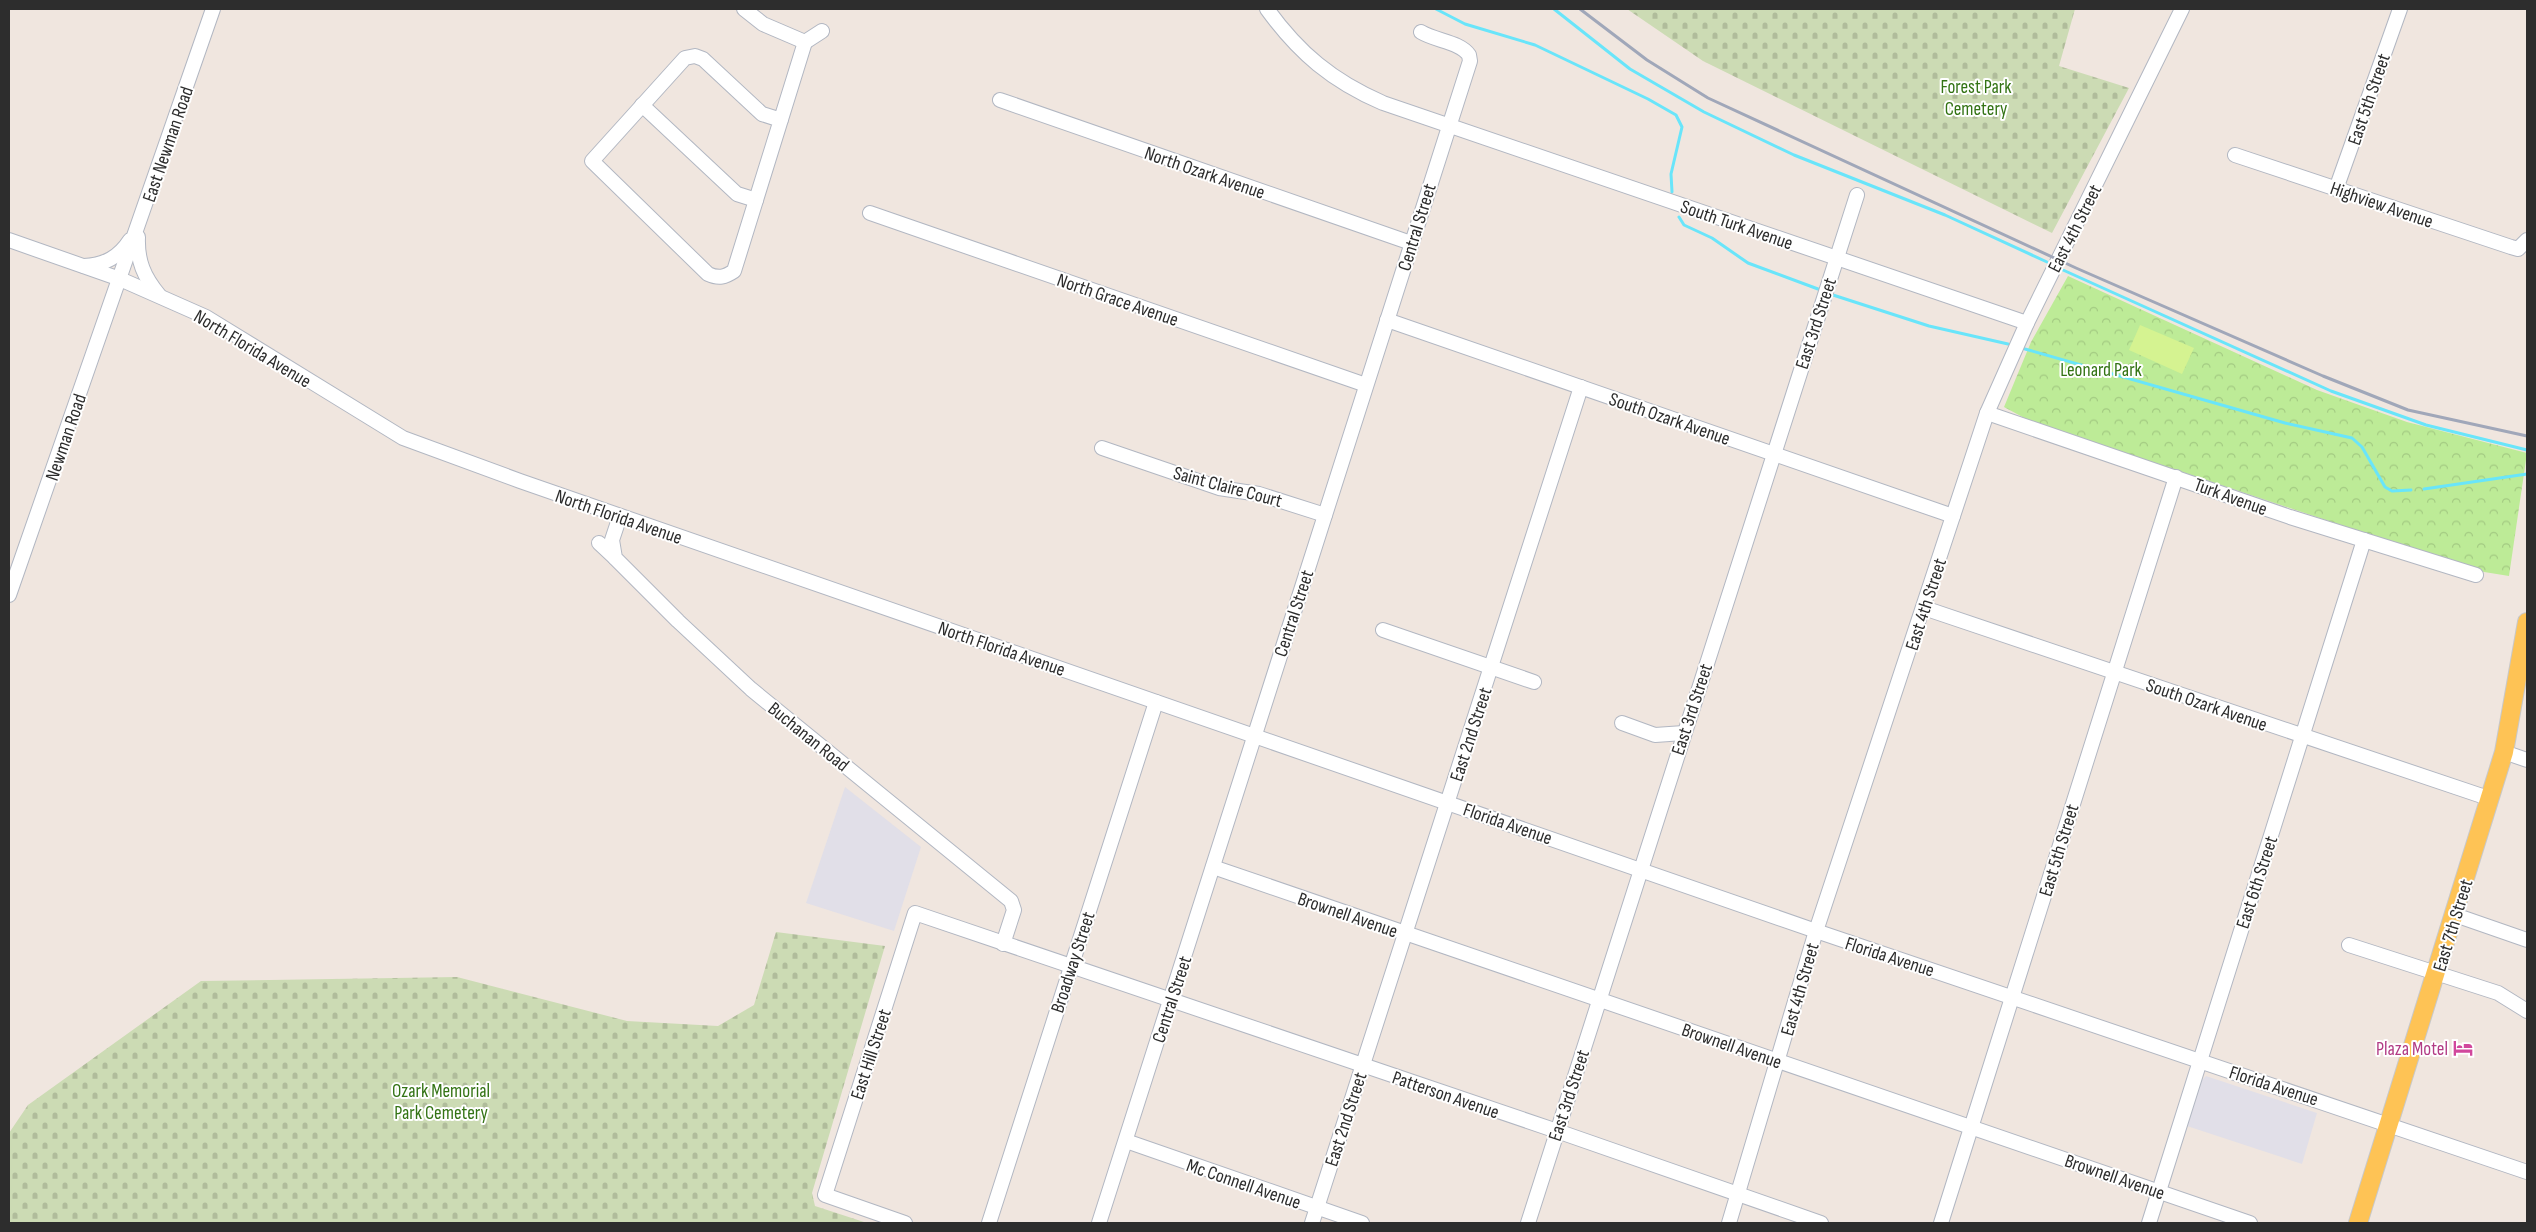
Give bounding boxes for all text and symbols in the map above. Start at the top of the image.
street label: East 5th Street [2343,51,2396,148]
park label: Forest Park Cemetery [1940,76,2012,121]
street label: East Newman Road [138,84,199,205]
street label: North Ozark Avenue [1141,142,1268,205]
street label: Highview Avenue [2327,177,2436,234]
street label: Central Street [1393,181,1442,274]
street label: East 4th Street [2043,181,2107,276]
street label: South Turk Avenue [1677,195,1796,255]
street label: North Grace Avenue [1054,269,1181,332]
street label: East 3rd Street [1791,275,1842,372]
street label: North Florida Avenue [189,305,315,393]
park label: Leonard Park [2060,359,2143,382]
street label: South Ozark Avenue [1606,388,1733,451]
street label: Newman Road [41,391,92,484]
street label: Saint Claire Court [1171,462,1285,513]
street label: Turk Avenue [2191,474,2270,521]
street label: North Florida Avenue [552,485,685,550]
street label: East 4th Street [1901,555,1952,653]
street label: Central Street [1270,567,1319,660]
street label: North Florida Avenue [935,617,1068,682]
street label: East 3rd Street [1667,661,1718,758]
street label: South Ozark Avenue [2143,674,2270,737]
street label: East 2nd Street [1445,684,1497,784]
street label: Buchanan Road [763,697,853,777]
street label: Florida Avenue [1460,799,1555,850]
street label: East 5th Street [2035,801,2084,899]
street label: East 6th Street [2232,833,2283,932]
street label: East 7th Street [2429,876,2478,974]
street label: Brownell Avenue [1294,888,1401,943]
street label: Broadway Street [1046,909,1101,1016]
street label: Florida Avenue [1842,932,1937,983]
street label: East 4th Street [1776,940,1825,1038]
street label: Central Street [1148,953,1197,1046]
street label: East Hill Street [846,1006,897,1103]
street label: Brownell Avenue [1678,1019,1785,1074]
hotel icon: Plaza Motel [2452,1037,2474,1059]
place label: Plaza Motel [2376,1038,2448,1061]
street label: East 3rd Street [1544,1047,1595,1144]
street label: Florida Avenue [2226,1061,2321,1112]
street label: Patterson Avenue [1389,1066,1502,1124]
street label: East 2nd Street [1320,1069,1372,1169]
park label: Ozark Memorial Park Cemetery [392,1080,490,1125]
street label: Brownell Avenue [2061,1150,2168,1205]
street label: Mc Connell Avenue [1183,1154,1304,1215]

